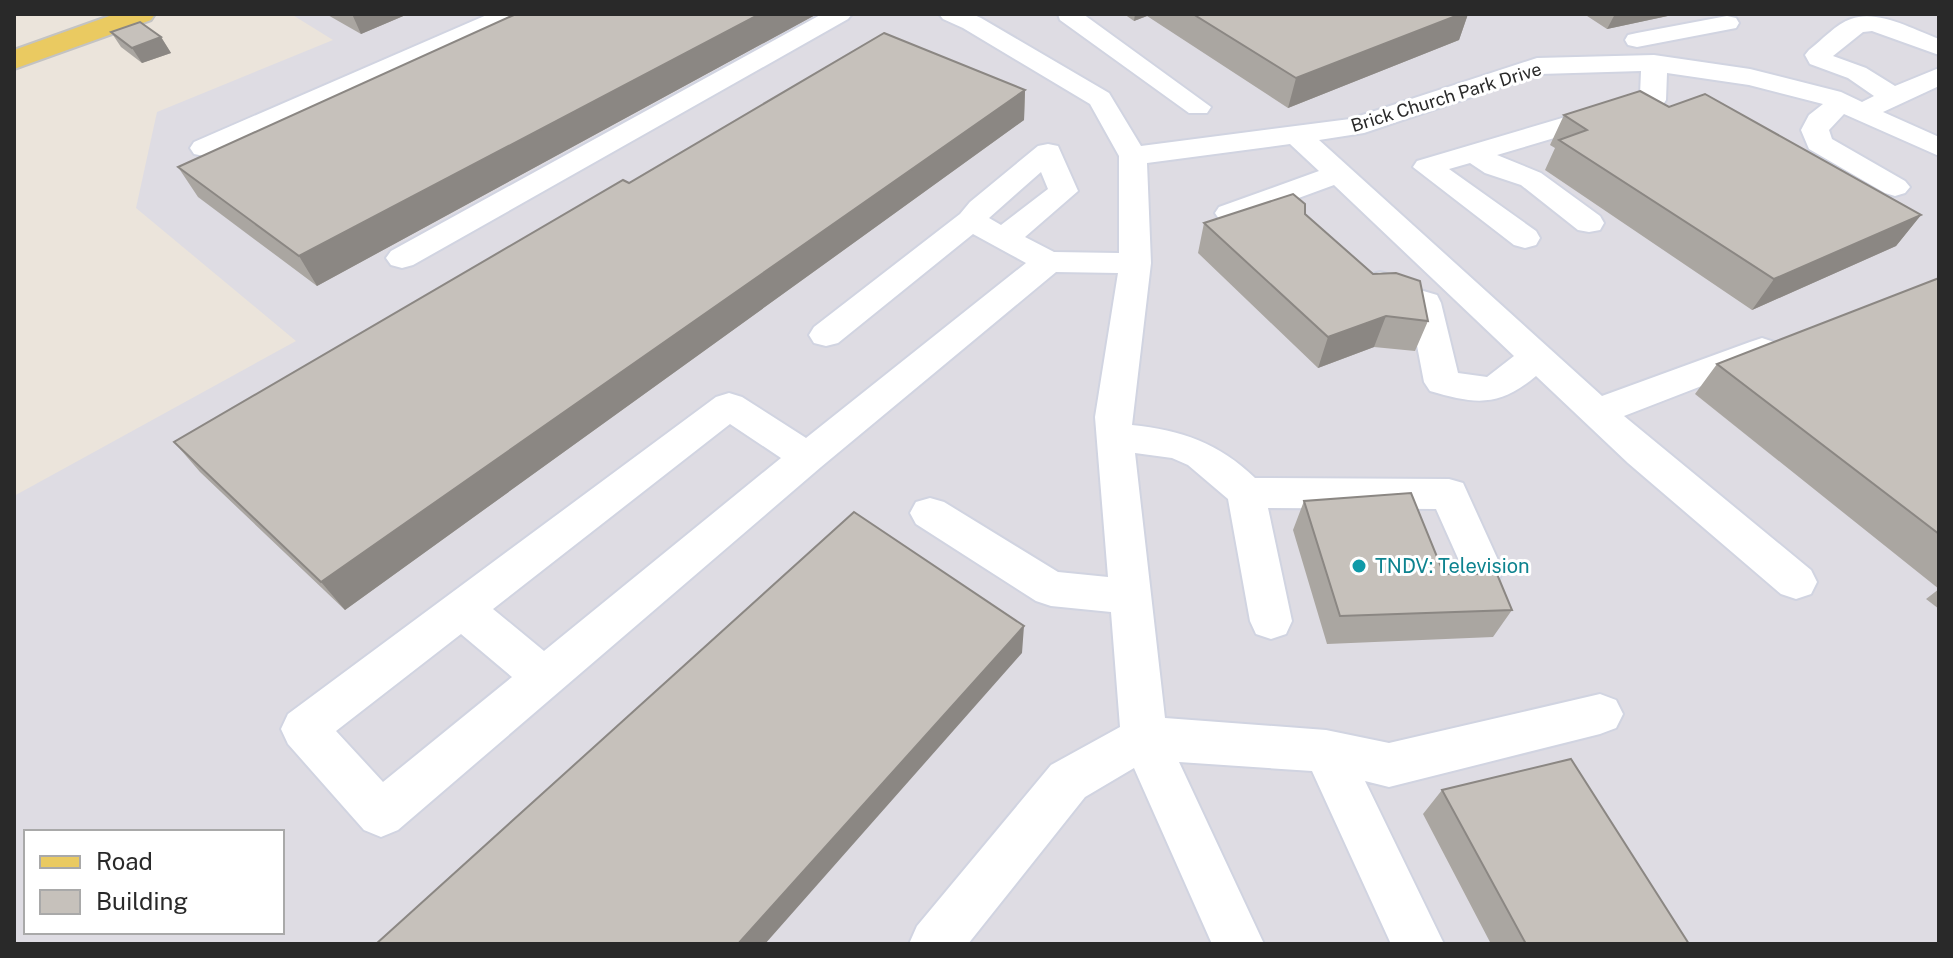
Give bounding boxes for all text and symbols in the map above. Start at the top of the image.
street label: Brick Church Park Drive [1348,58,1544,136]
place label: TNDV: Television [1375,554,1530,578]
marker: TNDV: Television [1350,557,1368,575]
legend [24,830,284,934]
text: Road [96,847,153,875]
text: Building [96,887,188,915]

